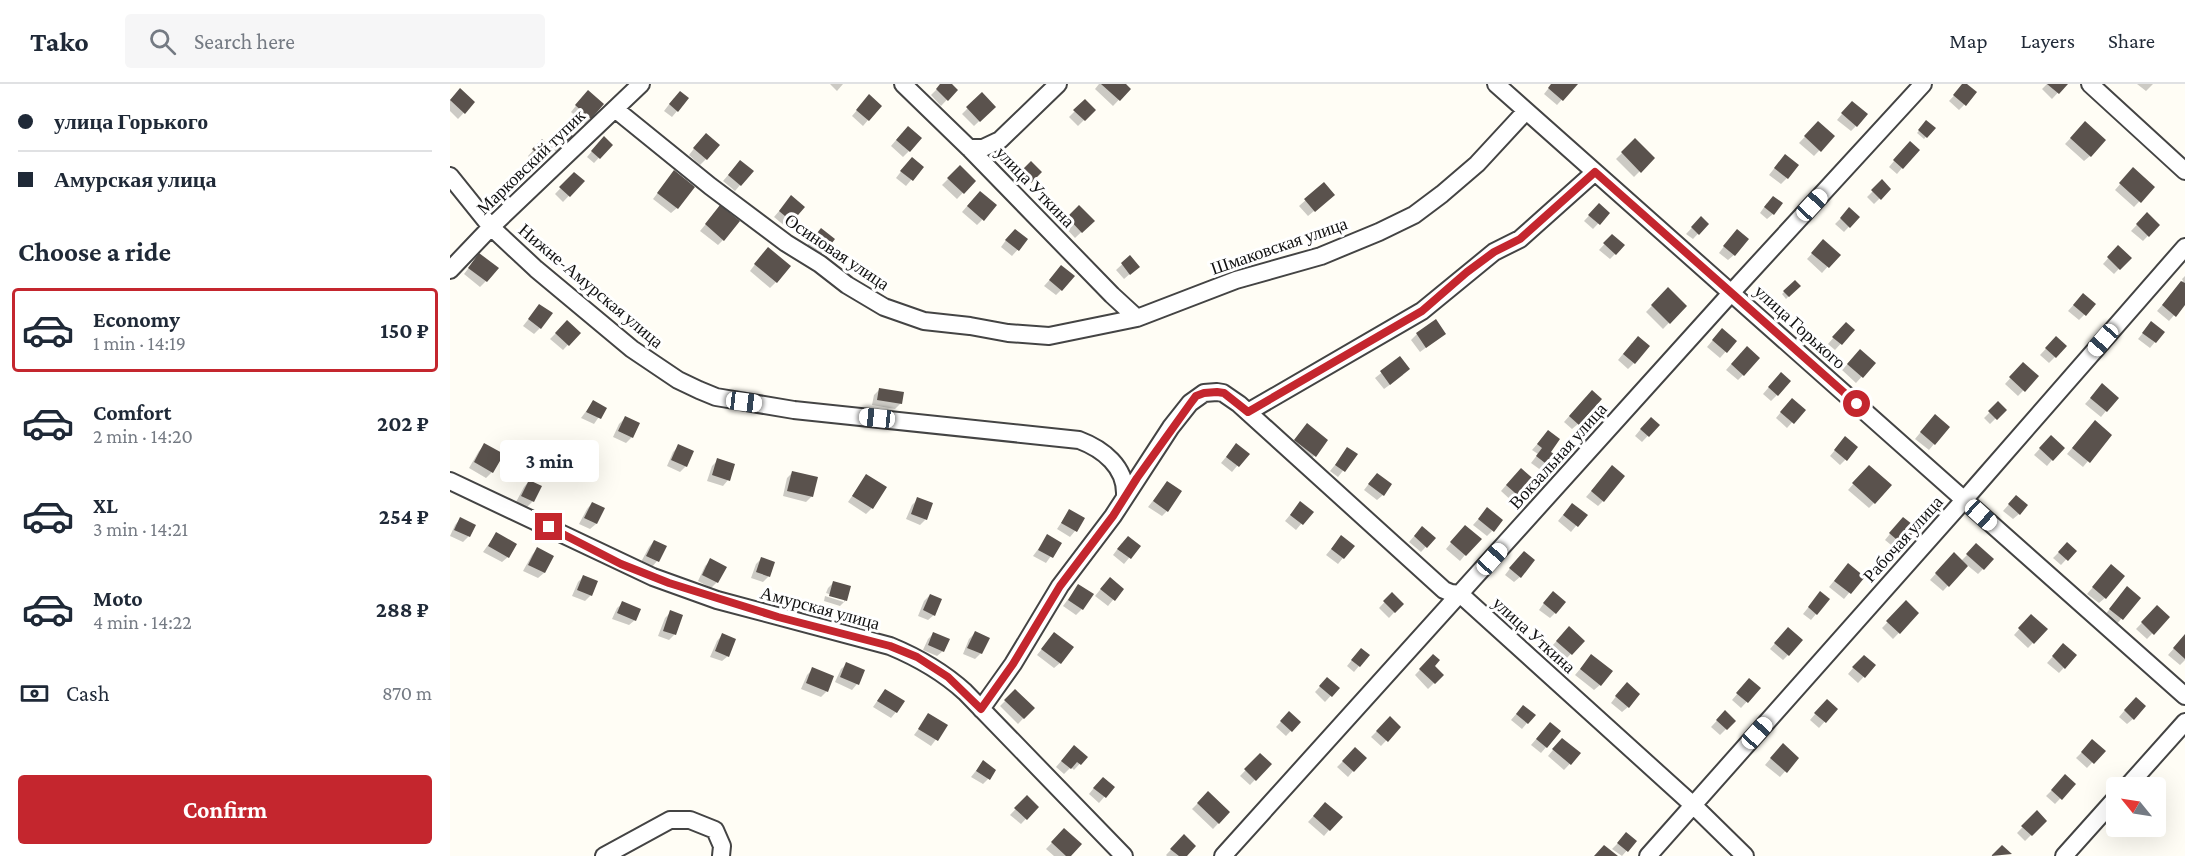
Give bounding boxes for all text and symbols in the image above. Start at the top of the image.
search box [125,14,545,68]
icon: search [146,25,179,58]
text: Tako [30,26,89,57]
text: Search here [194,29,295,54]
text: Map [1949,29,1988,53]
text: Layers [2021,29,2075,53]
text: Share [2108,29,2155,53]
street label: Марковский тупик [473,105,589,219]
text: улица Горького [54,109,208,134]
street label: улица Уткина [992,142,1078,232]
text: Амурская улица [54,167,217,192]
car [1793,186,1831,224]
street label: Осиновая улица [781,210,893,294]
street label: Шмаковская улица [1208,213,1350,279]
street label: Нижне-Амурская улица [515,220,667,352]
text: Choose a ride [18,237,171,267]
street label: улица Горького [1750,281,1850,373]
icon: car [21,303,75,357]
text: Economy [93,307,180,332]
text: 150 ₽ [380,318,429,343]
car [2084,321,2122,359]
text: 1 min · 14:19 [93,332,186,354]
route start [1843,390,1870,417]
car [725,391,763,413]
icon: car [21,396,75,450]
street label: Вокзальная улица [1505,399,1611,513]
text: Comfort [93,400,171,425]
car [858,407,896,429]
text: 202 ₽ [377,411,429,436]
text: 2 min · 14:20 [93,425,193,447]
callout: 3 min [500,440,598,482]
text: 3 min [526,450,573,472]
icon: car [21,489,75,543]
street label: Рабочая улица [1859,492,1947,586]
text: XL [93,493,118,518]
car [1962,496,2000,534]
text: 254 ₽ [379,504,429,529]
route end [535,513,562,540]
text: 3 min · 14:21 [93,518,188,540]
car [1473,540,1511,578]
icon: car [21,582,75,636]
street label: Амурская улица [758,582,882,634]
text: Moto [93,586,143,611]
street label: улица Уткина [1489,593,1580,677]
text: 288 ₽ [376,597,429,622]
text: 4 min · 14:22 [93,611,192,633]
icon: cash [18,677,51,710]
text: Cash [66,681,110,706]
text: 870 m [382,682,432,704]
car [1738,714,1776,752]
button: Confirm [18,775,432,844]
north arrow [2106,777,2166,837]
map controls [2106,777,2166,837]

